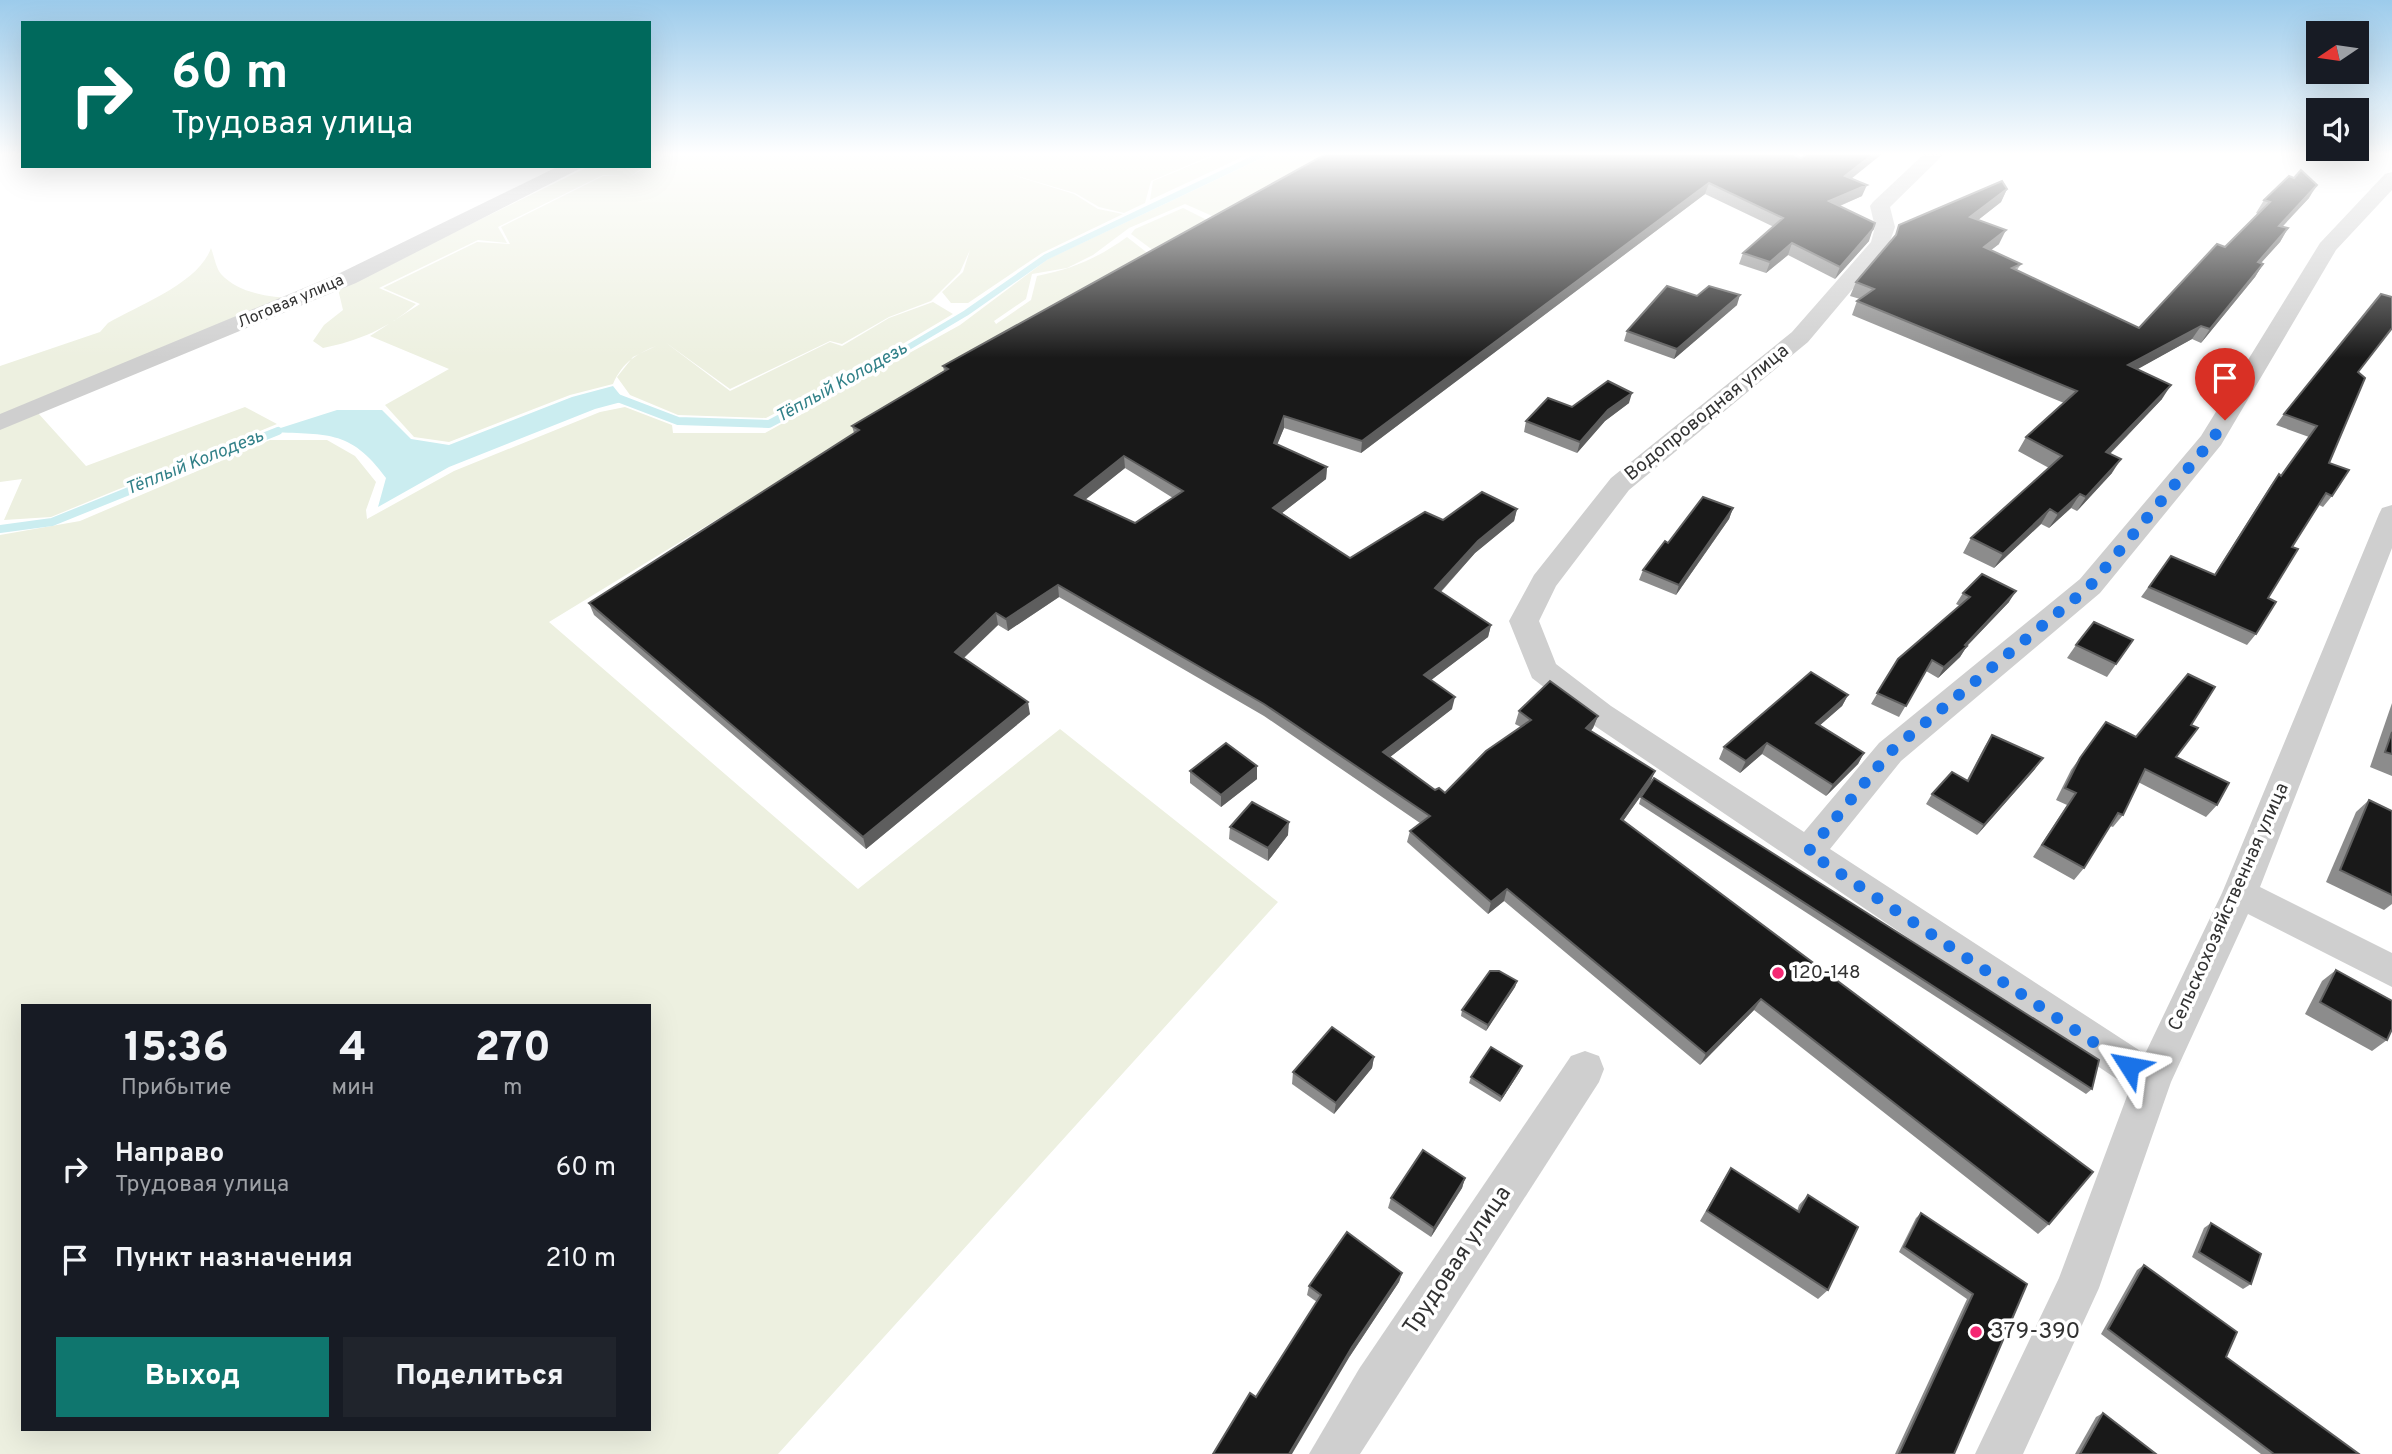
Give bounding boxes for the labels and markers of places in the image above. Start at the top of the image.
pin [2195,348,2255,420]
place label: 120-148 [1792,961,1861,985]
marker: 120-148 [1770,965,1786,981]
place label: 379-390 [1990,1318,2080,1347]
marker: 379-390 [1968,1324,1984,1340]

